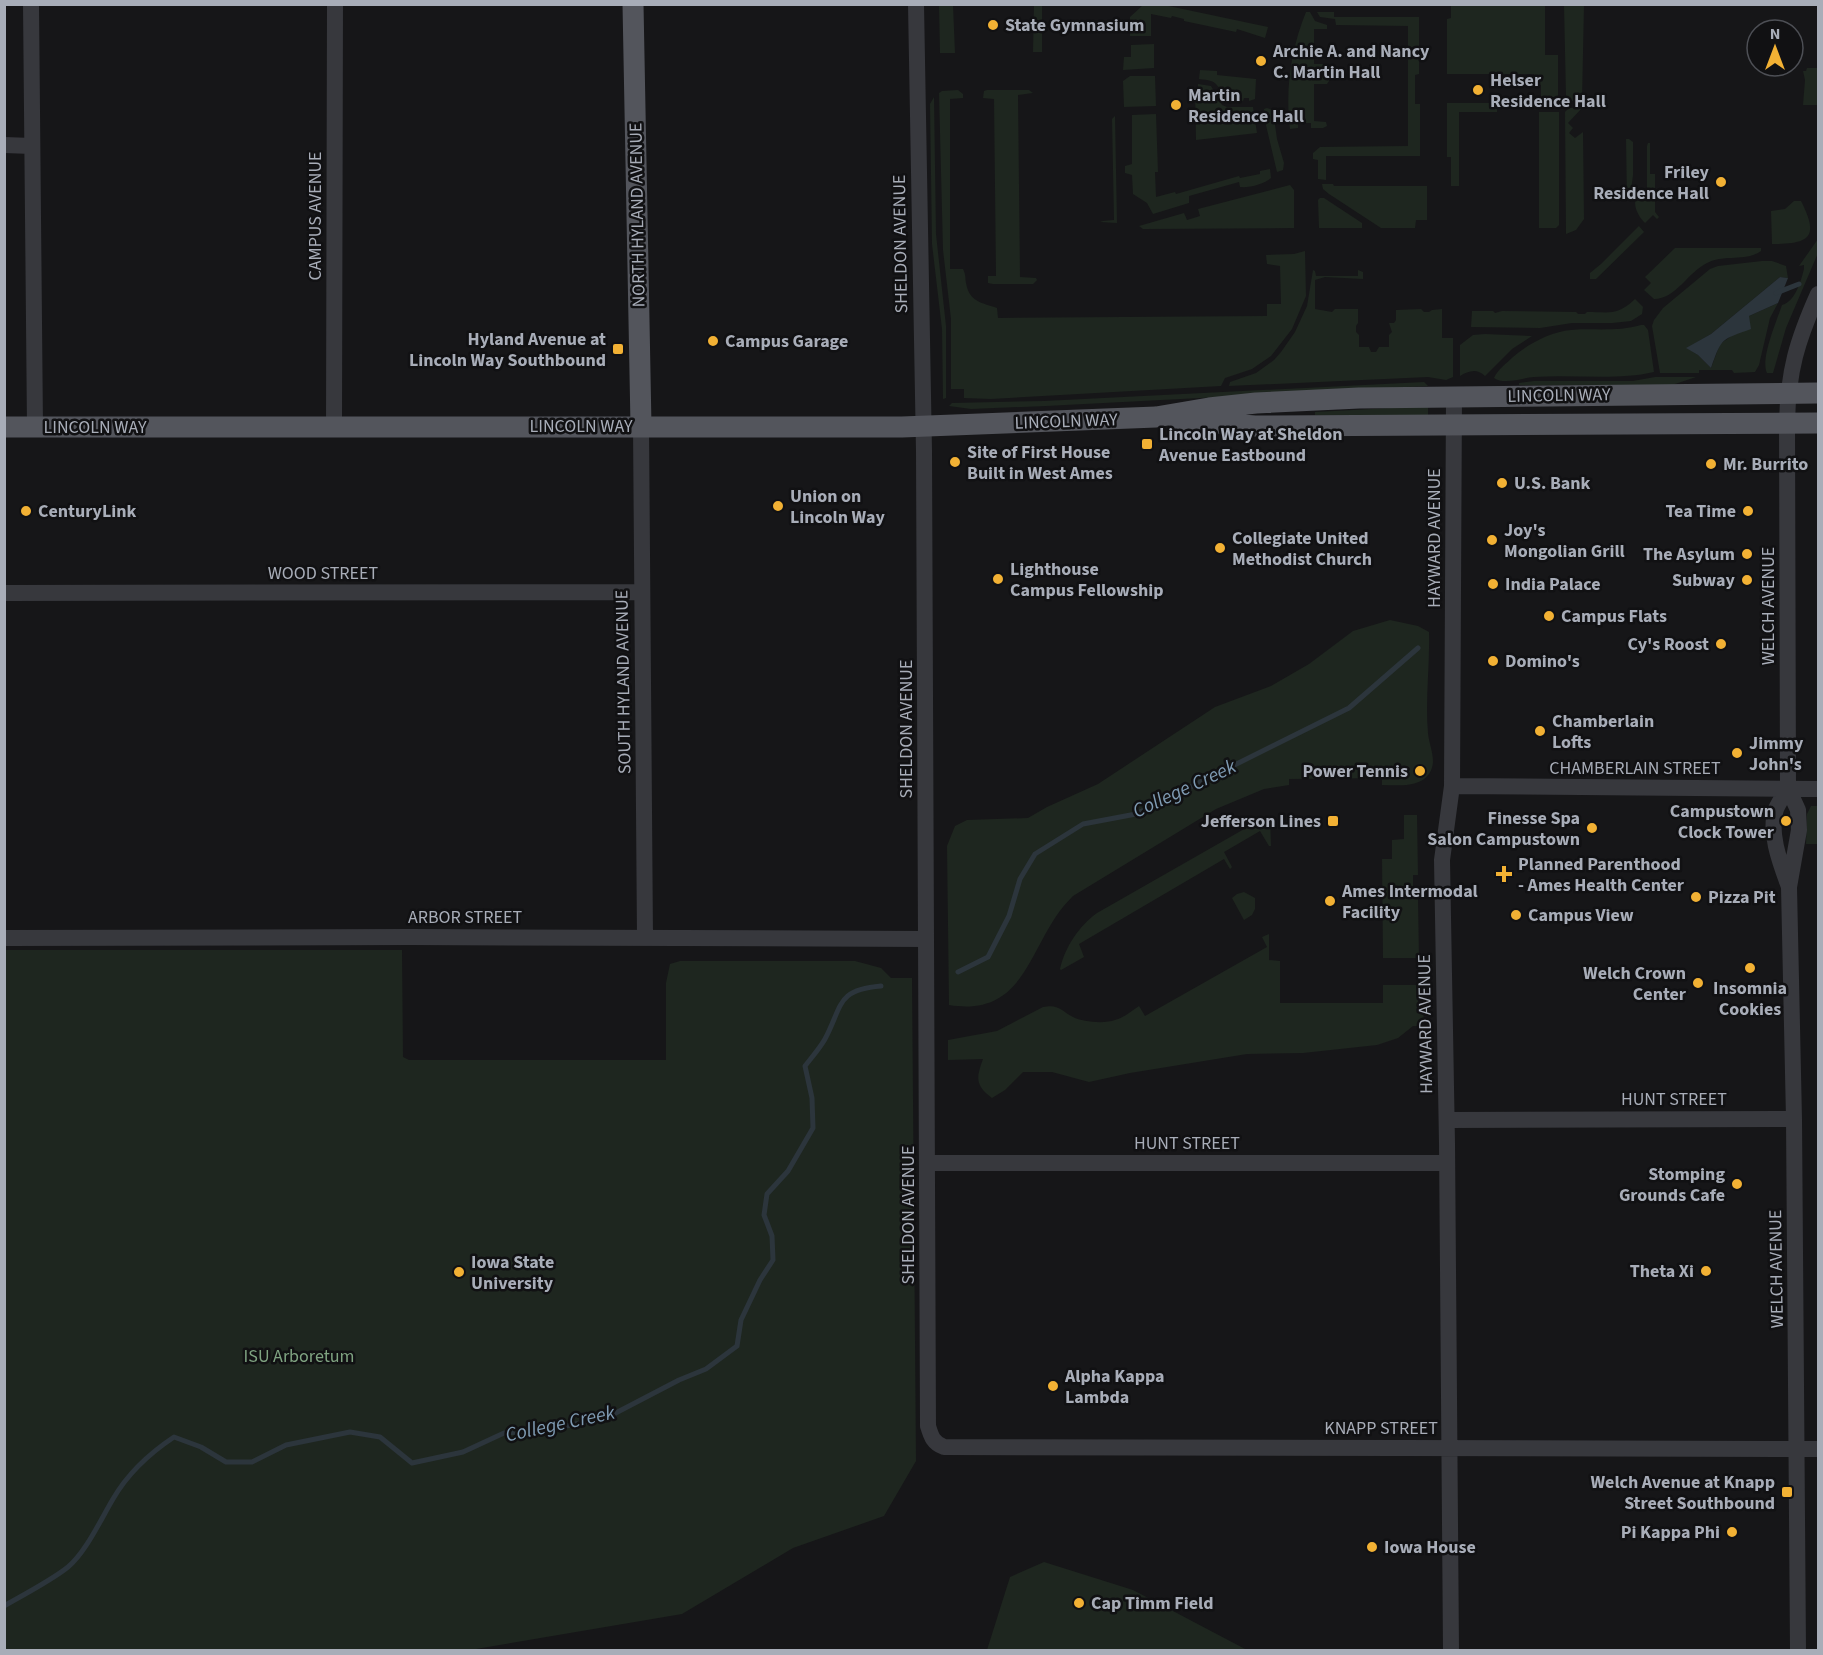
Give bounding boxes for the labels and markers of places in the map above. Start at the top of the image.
place label: State Gymnasium [1005,13,1144,38]
marker: State Gymnasium [986,18,1000,32]
place label: Archie A. and Nancy C. Martin Hall [1272,39,1430,85]
marker: Archie A. and Nancy C. Martin Hall [1254,54,1268,68]
place label: Helser Residence Hall [1490,68,1606,114]
place label: Martin Residence Hall [1188,83,1304,129]
marker: Helser Residence Hall [1471,83,1485,97]
marker: Martin Residence Hall [1169,98,1183,112]
place label: Friley Residence Hall [1593,160,1710,206]
marker: Friley Residence Hall [1714,175,1728,189]
place label: Hyland Avenue at Lincoln Way Southbound [409,327,606,373]
place label: Campus Garage [725,329,848,354]
marker: Campus Garage [706,334,720,348]
marker: Hyland Avenue at Lincoln Way Southbound [611,342,625,356]
place label: Lincoln Way at Sheldon Avenue Eastbound [1158,422,1342,468]
marker: Lincoln Way at Sheldon Avenue Eastbound [1140,437,1154,451]
place label: Site of First House Built in West Ames [967,440,1113,486]
place label: Mr. Burrito [1723,452,1808,477]
marker: Site of First House Built in West Ames [948,455,962,469]
marker: Mr. Burrito [1704,457,1718,471]
place label: U.S. Bank [1514,471,1591,496]
marker: U.S. Bank [1495,476,1509,490]
place label: Union on Lincoln Way [790,484,885,530]
place label: CenturyLink [38,499,136,524]
marker: Union on Lincoln Way [771,499,785,513]
place label: Tea Time [1665,499,1736,524]
marker: CenturyLink [19,504,33,518]
marker: Tea Time [1741,504,1755,518]
place label: Joy's Mongolian Grill [1504,518,1625,564]
place label: Collegiate United Methodist Church [1232,526,1372,572]
marker: Joy's Mongolian Grill [1485,533,1499,547]
marker: Collegiate United Methodist Church [1213,541,1227,555]
place label: The Asylum [1643,542,1735,567]
marker: The Asylum [1740,547,1754,561]
place label: Lighthouse Campus Fellowship [1010,557,1164,603]
place label: Subway [1672,568,1736,593]
marker: Lighthouse Campus Fellowship [991,572,1005,586]
place label: India Palace [1505,572,1601,597]
marker: Subway [1740,573,1754,587]
marker: India Palace [1486,577,1500,591]
place label: Campus Flats [1561,604,1667,629]
marker: Campus Flats [1542,609,1556,623]
place label: Cy's Roost [1628,632,1709,657]
marker: Cy's Roost [1714,637,1728,651]
place label: Domino's [1505,649,1580,674]
marker: Domino's [1486,654,1500,668]
place label: Chamberlain Lofts [1552,709,1654,755]
marker: Chamberlain Lofts [1533,724,1547,738]
place label: Jimmy John's [1749,731,1804,777]
marker: Jimmy John's [1730,746,1744,760]
place label: Power Tennis [1302,759,1408,784]
marker: Power Tennis [1413,764,1427,778]
place label: Campustown Clock Tower [1670,799,1775,845]
place label: Finesse Spa Salon Campustown [1427,806,1580,852]
place label: Jefferson Lines [1201,809,1321,834]
marker: Jefferson Lines [1326,814,1340,828]
marker: Campustown Clock Tower [1779,814,1793,828]
marker: Finesse Spa Salon Campustown [1585,821,1599,835]
place label: Planned Parenthood - Ames Health Center [1518,852,1685,898]
marker: Planned Parenthood - Ames Health Center [1495,865,1513,883]
place label: Ames Intermodal Facility [1341,879,1478,925]
place label: Pizza Pit [1708,885,1776,910]
marker: Pizza Pit [1689,890,1703,904]
marker: Ames Intermodal Facility [1323,894,1337,908]
place label: Campus View [1528,903,1634,928]
marker: Campus View [1509,908,1523,922]
place label: Welch Crown Center [1583,961,1687,1007]
marker: Insomnia Cookies [1743,961,1757,975]
marker: Welch Crown Center [1691,976,1705,990]
place label: Insomnia Cookies [1713,976,1787,1022]
place label: Stomping Grounds Cafe [1619,1162,1725,1208]
marker: Stomping Grounds Cafe [1730,1177,1744,1191]
place label: Iowa State University [471,1250,554,1296]
place label: Theta Xi [1630,1259,1694,1284]
marker: Theta Xi [1699,1264,1713,1278]
marker: Iowa State University [452,1265,466,1279]
place label: Alpha Kappa Lambda [1064,1364,1165,1410]
marker: Alpha Kappa Lambda [1046,1379,1060,1393]
place label: Welch Avenue at Knapp Street Southbound [1590,1470,1775,1516]
marker: Welch Avenue at Knapp Street Southbound [1780,1485,1794,1499]
place label: Pi Kappa Phi [1621,1520,1720,1545]
marker: Pi Kappa Phi [1725,1525,1739,1539]
place label: Iowa House [1384,1535,1476,1560]
marker: Iowa House [1365,1540,1379,1554]
place label: Cap Timm Field [1091,1591,1214,1616]
marker: Cap Timm Field [1072,1596,1086,1610]

